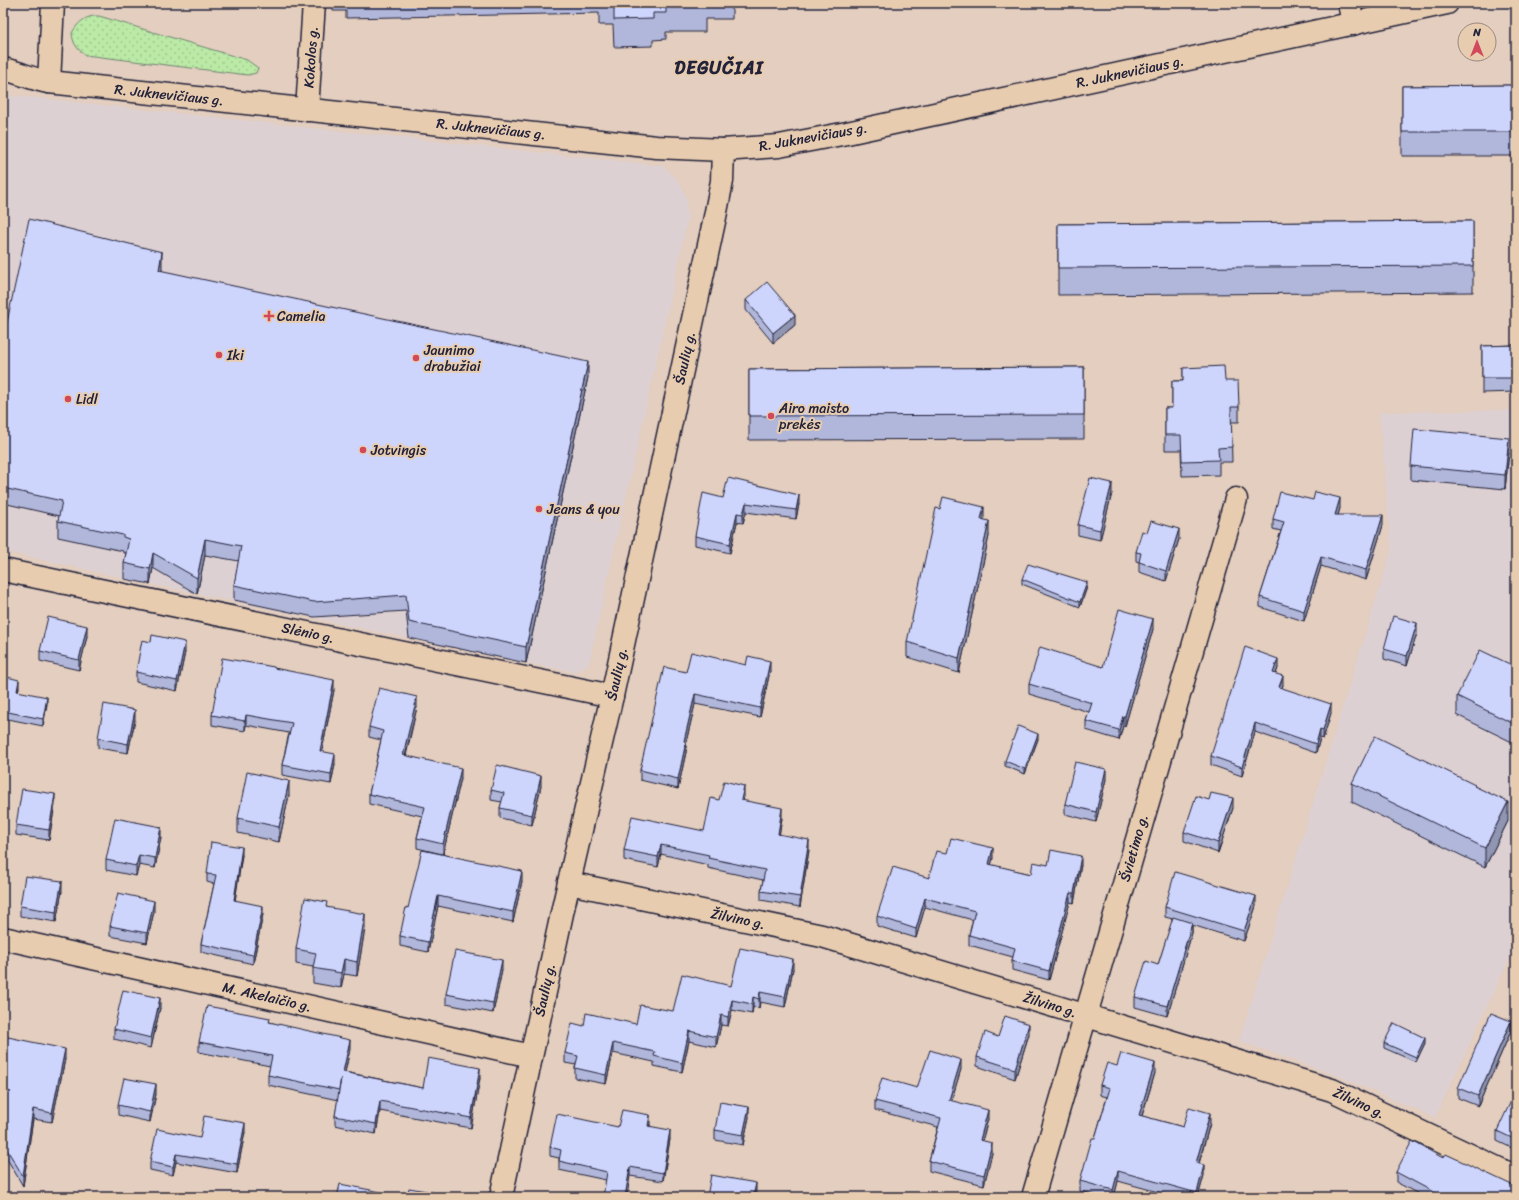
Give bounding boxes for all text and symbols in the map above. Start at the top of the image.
north arrow [1457,22,1497,62]
text: N [1472,23,1481,42]
street label: Kokolos g. [296,25,326,89]
street label: R. Juknevičiaus g. [1074,48,1186,96]
district label: DEGUČIAI [674,52,764,84]
street label: R. Juknevičiaus g. [113,77,225,113]
street label: R. Juknevičiaus g. [435,111,547,147]
street label: R. Juknevičiaus g. [757,115,869,159]
place label: Camelia [277,304,326,329]
marker: Camelia [264,311,274,321]
street label: Šaulių g. [667,329,703,387]
place label: Jaunimo drabužiai [423,338,482,379]
place label: Iki [226,343,245,368]
marker: Iki [214,350,224,360]
marker: Jaunimo drabužiai [411,353,421,363]
place label: Lidl [76,387,99,412]
marker: Lidl [63,394,73,404]
place label: Airo maisto prekės [778,396,849,437]
marker: Airo maisto prekės [766,411,776,421]
place label: Jotvingis [370,438,427,463]
marker: Jotvingis [358,445,368,455]
place label: Jeans & you [546,497,620,522]
marker: Jeans & you [534,504,544,514]
street label: Slėnio g. [279,615,337,651]
street label: Šaulių g. [599,645,635,703]
street label: Švietimo g. [1112,811,1156,885]
street label: Žilvino g. [708,901,768,937]
street label: Šaulių g. [527,961,563,1019]
street label: M. Akelaičio g. [220,975,314,1019]
street label: Žilvino g. [1020,985,1080,1025]
street label: Žilvino g. [1329,1080,1389,1126]

